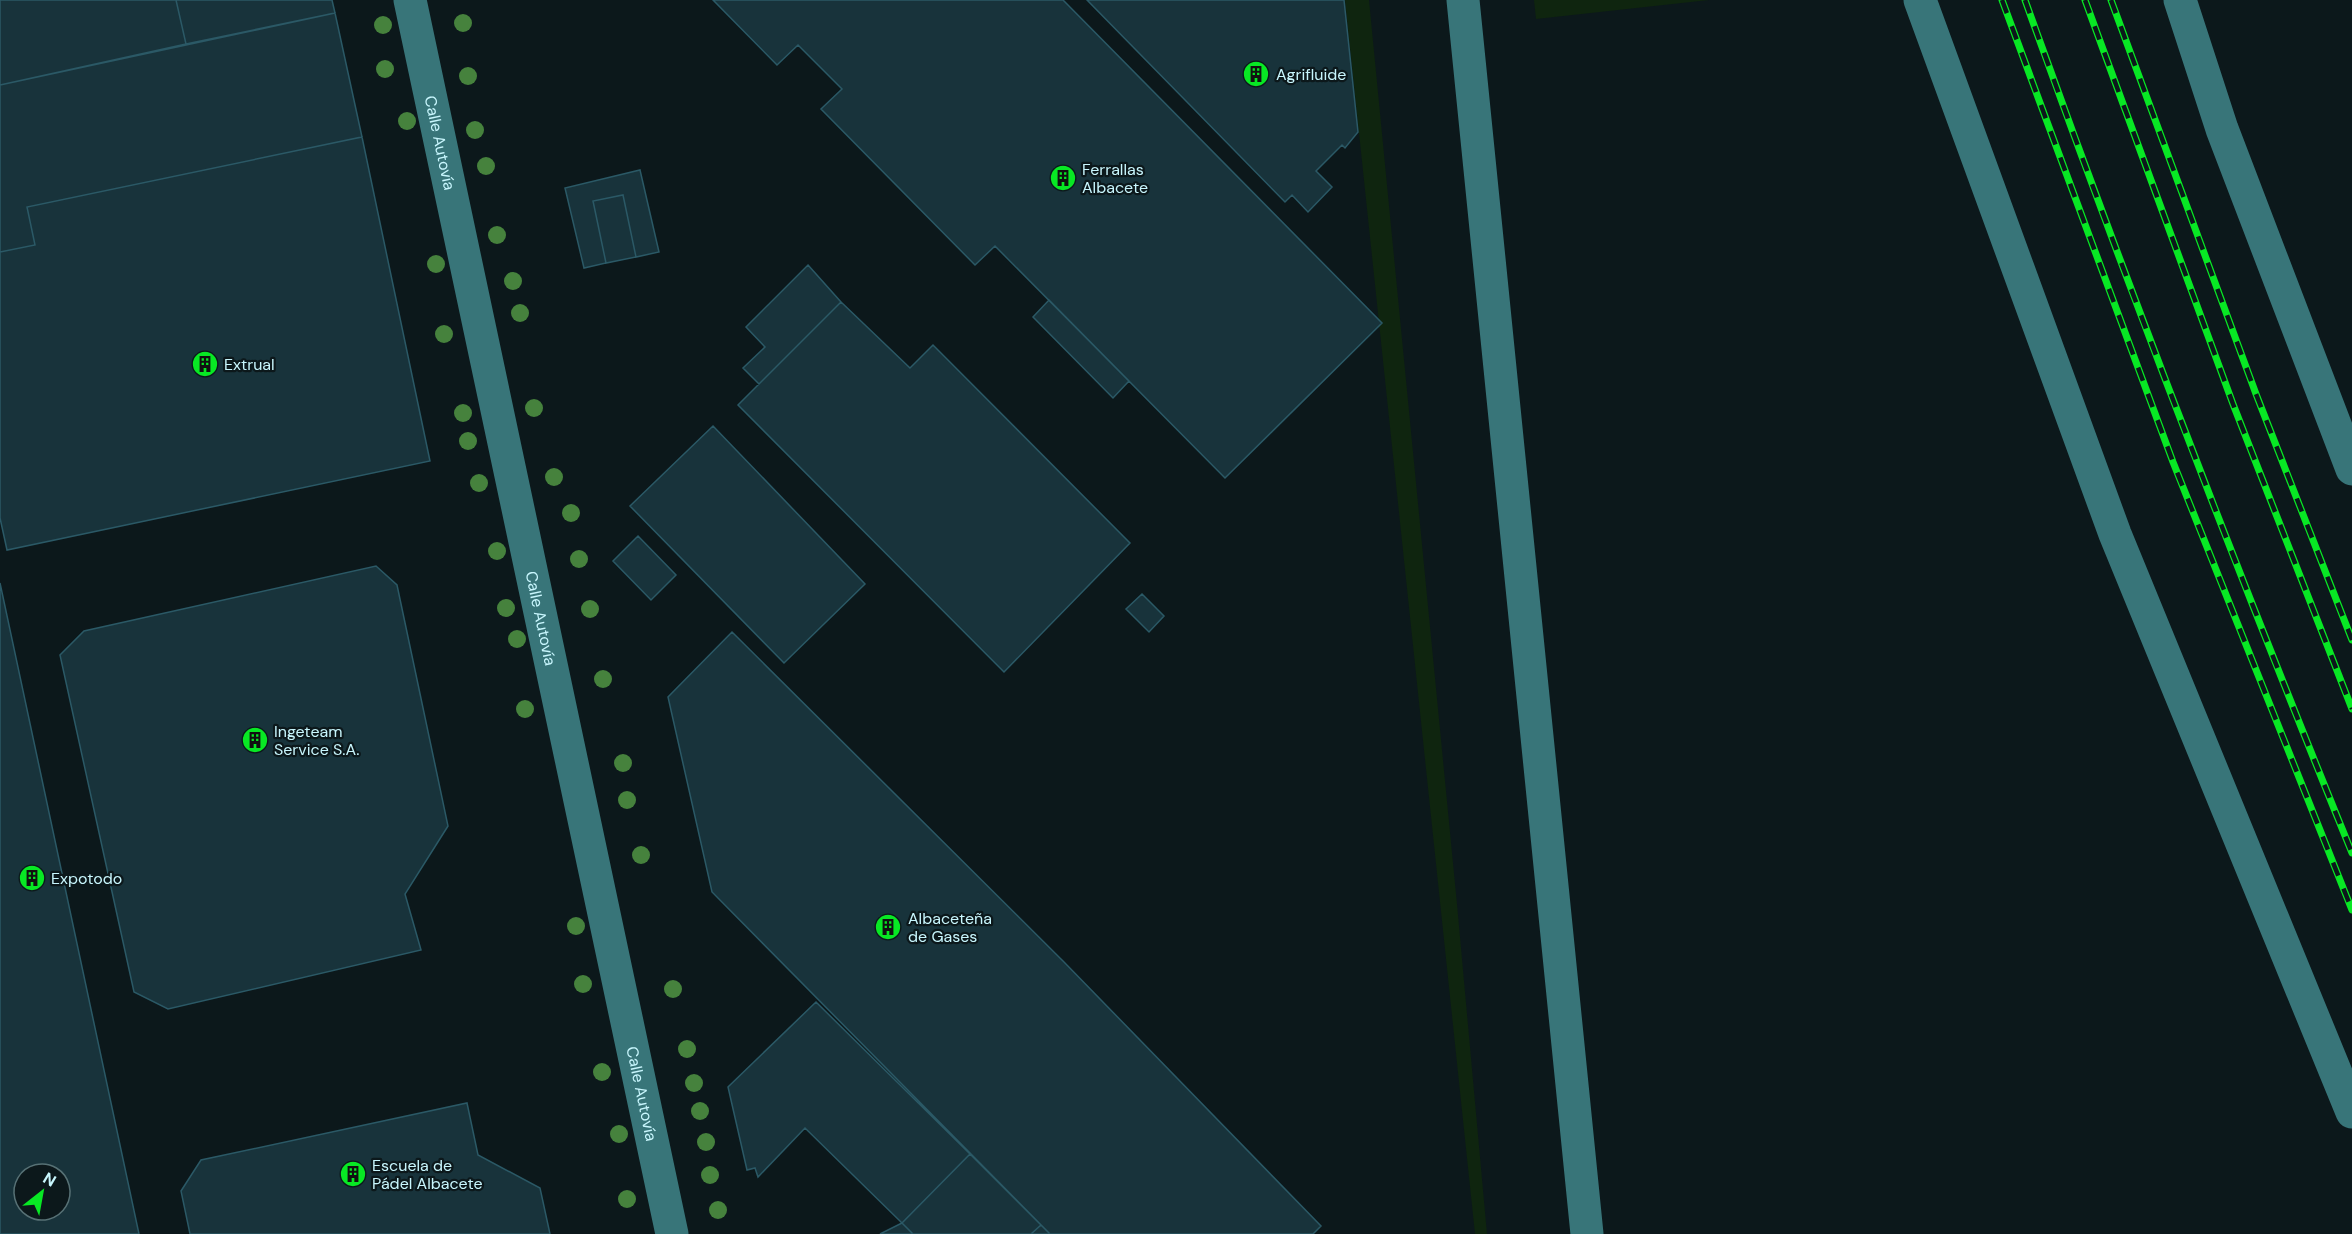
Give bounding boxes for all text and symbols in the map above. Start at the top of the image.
building icon: Agrifluide [1241,59,1271,89]
place label: Agrifluide [1276,64,1346,85]
street label: Calle Autovía [420,94,460,192]
place label: Ferrallas Albacete [1082,159,1148,198]
building icon: Ferrallas Albacete [1048,163,1078,193]
building icon: Extrual [190,349,220,379]
place label: Extrual [224,354,275,375]
street label: Calle Autovía [521,569,561,668]
place label: Ingeteam Service S.A. [274,721,359,760]
building icon: Ingeteam Service S.A. [240,725,270,755]
building icon: Expotodo [17,863,47,893]
place label: Expotodo [51,868,122,889]
place label: Albaceteña de Gases [908,908,992,947]
building icon: Albaceteña de Gases [873,912,903,942]
street label: Calle Autovía [621,1044,662,1143]
place label: Escuela de Pádel Albacete [372,1155,483,1194]
building icon: Escuela de Pádel Albacete [338,1159,368,1189]
north arrow [12,1162,72,1222]
text: N [39,1168,60,1192]

